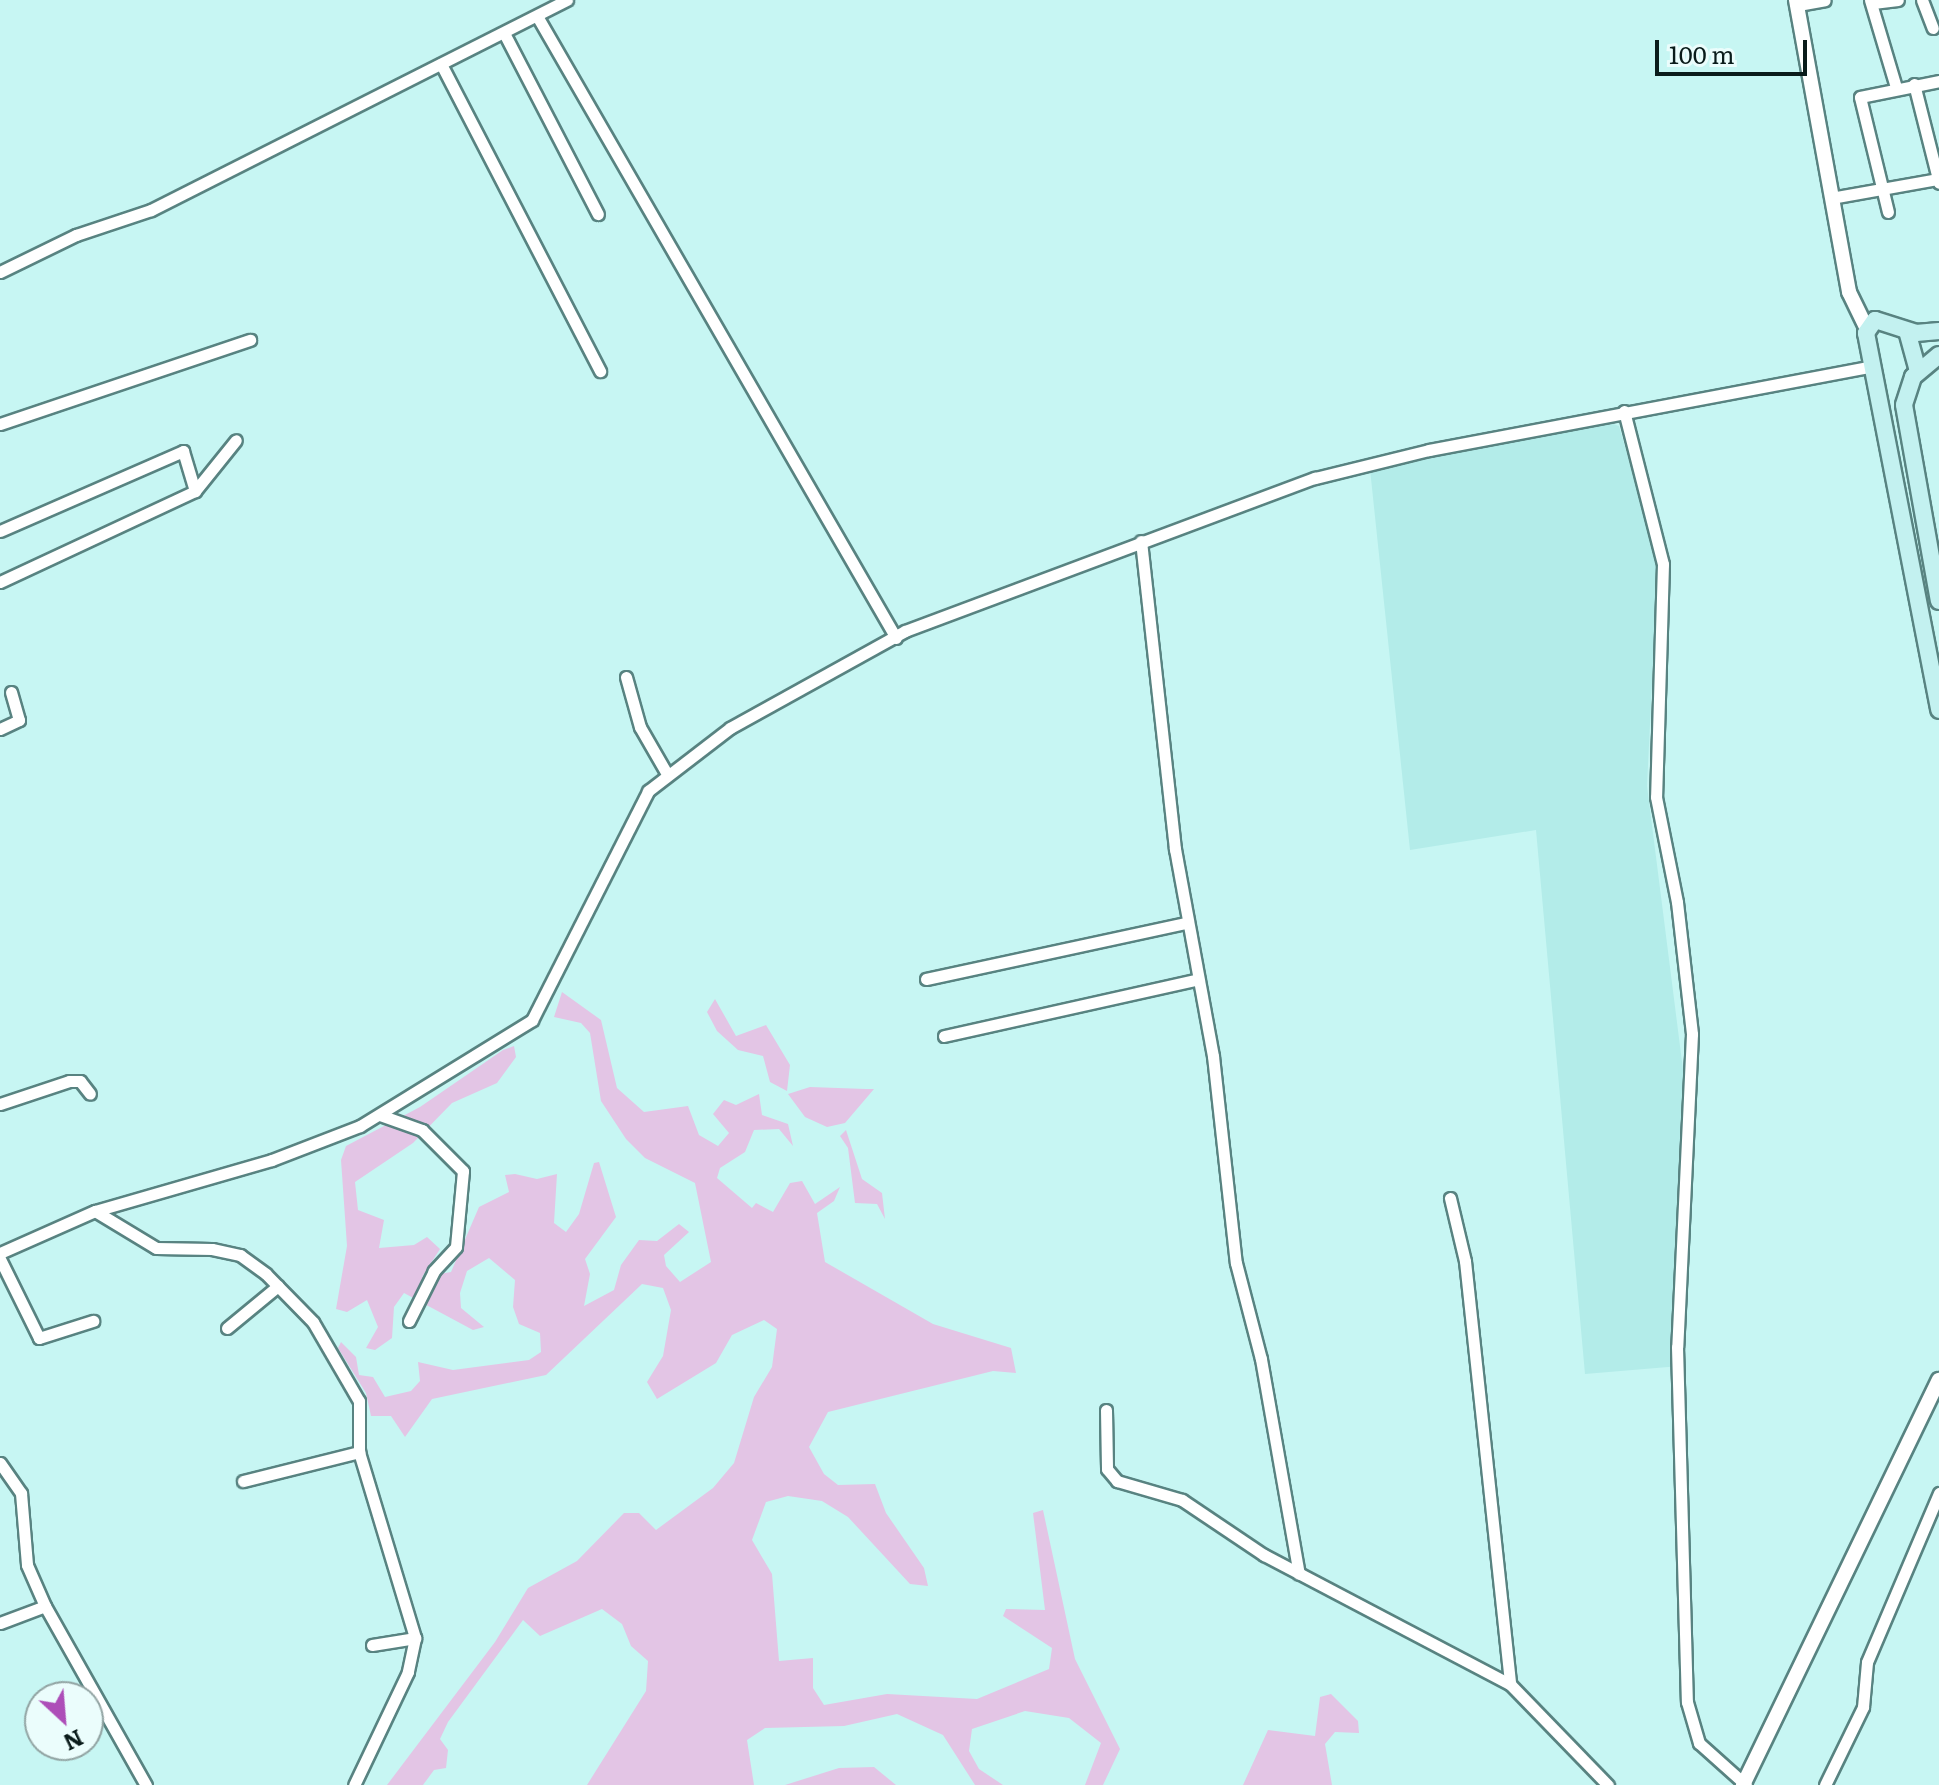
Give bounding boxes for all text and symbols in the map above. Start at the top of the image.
scale bar [1659,24,1811,74]
text: 100 m [1669,36,1735,71]
north arrow [24,1681,104,1761]
text: N [58,1722,89,1760]

